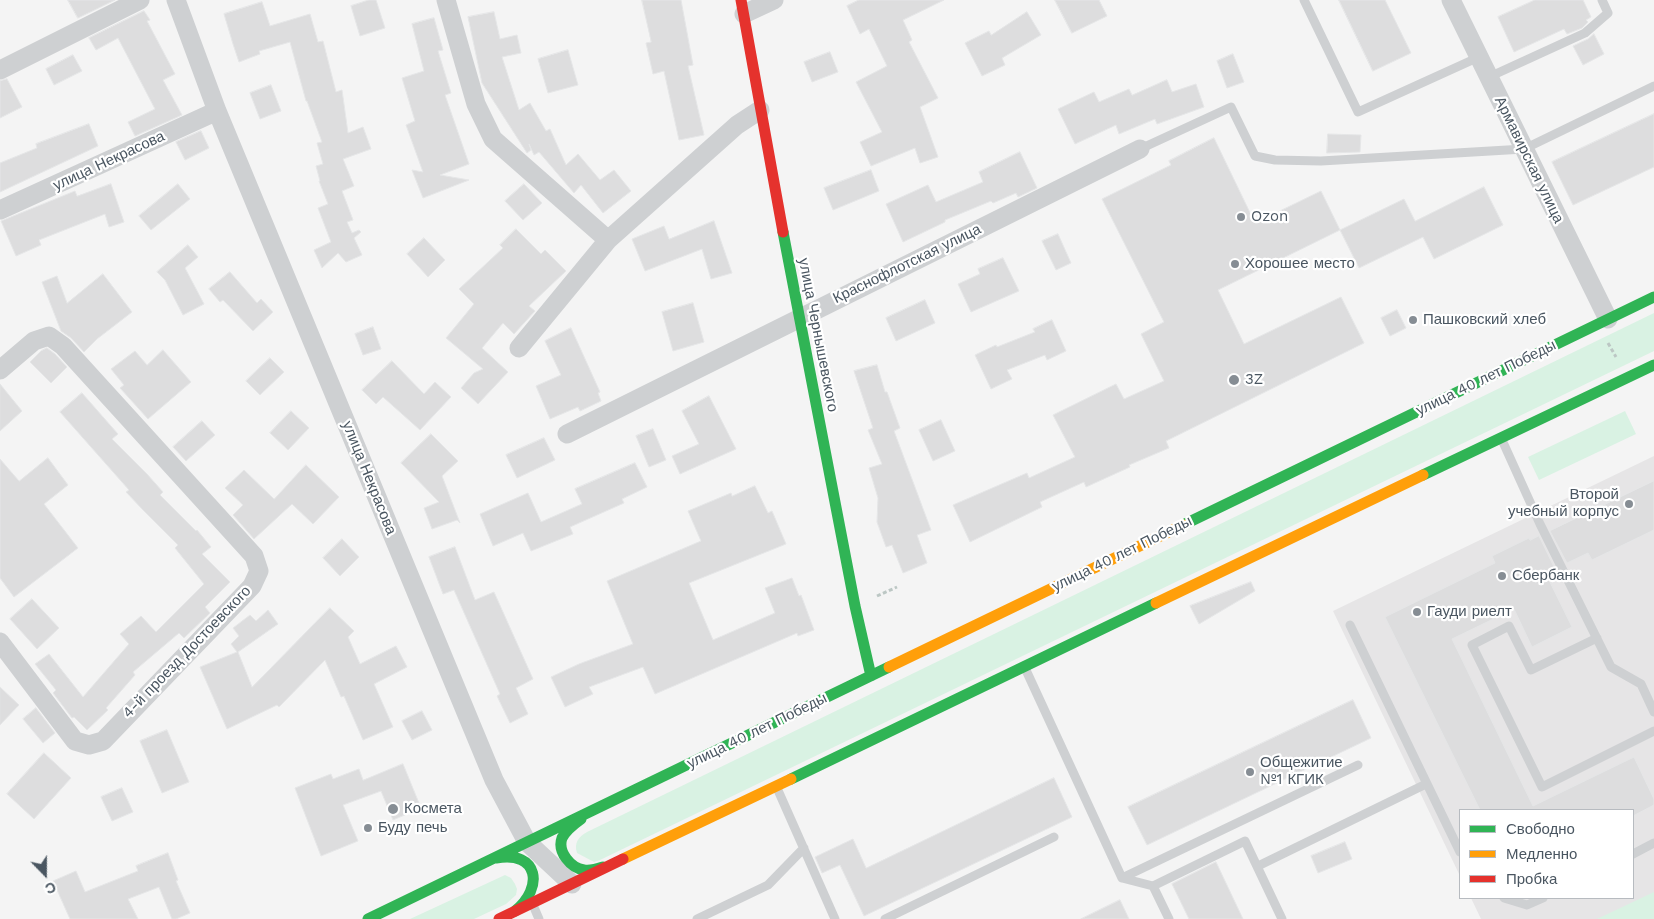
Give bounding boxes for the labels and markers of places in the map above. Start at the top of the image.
place label: Ozon [1251,208,1288,226]
marker: Ozon [1235,211,1247,223]
place label: Хорошее место [1245,255,1355,273]
marker: Хорошее место [1229,258,1241,270]
place label: Пашковский хлеб [1423,311,1546,329]
marker: Пашковский хлеб [1407,314,1419,326]
place label: 3Z [1245,371,1263,389]
marker: 3Z [1227,373,1241,387]
place label: Второй учебный корпус [1508,486,1619,521]
marker: Второй учебный корпус [1623,498,1635,510]
place label: Сбербанк [1512,567,1579,585]
marker: Сбербанк [1496,570,1508,582]
place label: Гауди риелт [1427,603,1512,621]
marker: Гауди риелт [1411,606,1423,618]
place label: Общежитие №1 КГИК [1260,754,1343,789]
marker: Общежитие №1 КГИК [1244,766,1256,778]
place label: Космета [404,800,462,818]
marker: Космета [386,802,400,816]
place label: Буду печь [378,819,447,837]
marker: Буду печь [362,822,374,834]

